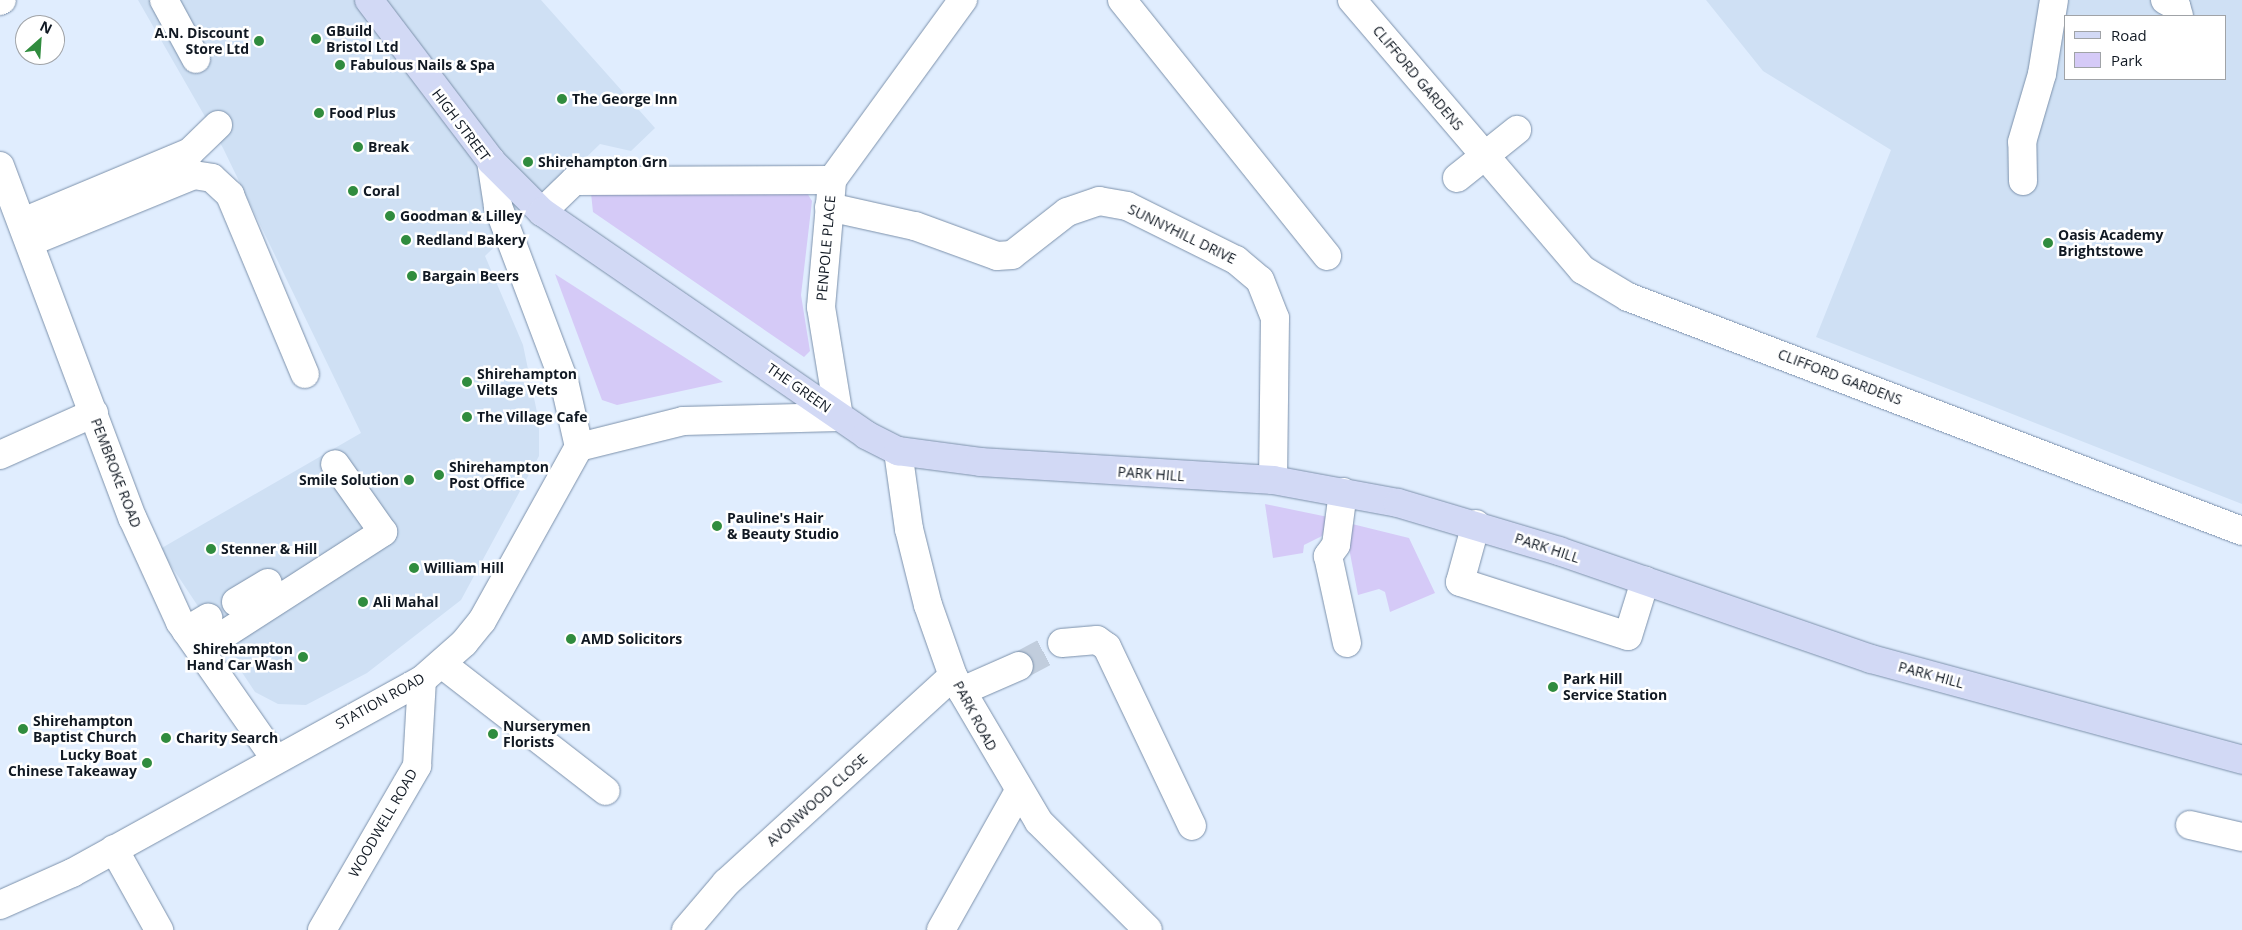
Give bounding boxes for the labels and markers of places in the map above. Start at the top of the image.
place label: GBuild Bristol Ltd [326,23,398,56]
place label: A.N. Discount Store Ltd [154,25,249,58]
marker: GBuild Bristol Ltd [310,33,322,45]
marker: A.N. Discount Store Ltd [253,35,265,47]
place label: Fabulous Nails & Spa [350,57,495,73]
marker: Fabulous Nails & Spa [334,59,346,71]
place label: The George Inn [572,91,678,107]
marker: The George Inn [556,93,568,105]
place label: Food Plus [329,105,396,121]
marker: Food Plus [313,107,325,119]
place label: Break [368,139,409,155]
marker: Break [352,141,364,153]
place label: Shirehampton Grn [538,154,667,170]
marker: Shirehampton Grn [522,156,534,168]
place label: Coral [363,183,400,199]
marker: Coral [347,185,359,197]
place label: Goodman & Lilley [400,208,522,224]
marker: Goodman & Lilley [384,210,396,222]
place label: Oasis Academy Brightstowe [2058,227,2164,260]
place label: Redland Bakery [416,232,526,248]
marker: Redland Bakery [400,234,412,246]
marker: Oasis Academy Brightstowe [2042,237,2054,249]
place label: Bargain Beers [422,268,519,284]
marker: Bargain Beers [406,270,418,282]
place label: Shirehampton Village Vets [477,366,577,398]
marker: Shirehampton Village Vets [461,376,473,388]
place label: The Village Cafe [477,409,587,425]
marker: The Village Cafe [461,411,473,423]
place label: Shirehampton Post Office [449,459,549,492]
marker: Shirehampton Post Office [433,469,445,481]
place label: Smile Solution [299,472,399,488]
marker: Smile Solution [403,474,415,486]
place label: Pauline's Hair & Beauty Studio [727,510,839,542]
marker: Pauline's Hair & Beauty Studio [711,520,723,532]
place label: Stenner & Hill [221,541,317,557]
marker: Stenner & Hill [205,543,217,555]
place label: William Hill [424,560,504,576]
marker: William Hill [408,562,420,574]
place label: Ali Mahal [373,594,438,610]
marker: Ali Mahal [357,596,369,608]
place label: AMD Solicitors [581,631,682,647]
marker: AMD Solicitors [565,633,577,645]
place label: Shirehampton Hand Car Wash [187,641,293,674]
marker: Shirehampton Hand Car Wash [297,651,309,663]
place label: Park Hill Service Station [1563,671,1667,704]
marker: Park Hill Service Station [1547,681,1559,693]
place label: Shirehampton Baptist Church [33,713,137,746]
place label: Nurserymen Florists [503,718,591,750]
marker: Shirehampton Baptist Church [17,723,29,735]
marker: Nurserymen Florists [487,728,499,740]
place label: Charity Search [176,730,278,746]
marker: Charity Search [160,732,172,744]
place label: Lucky Boat Chinese Takeaway [8,747,137,780]
marker: Lucky Boat Chinese Takeaway [141,757,153,769]

